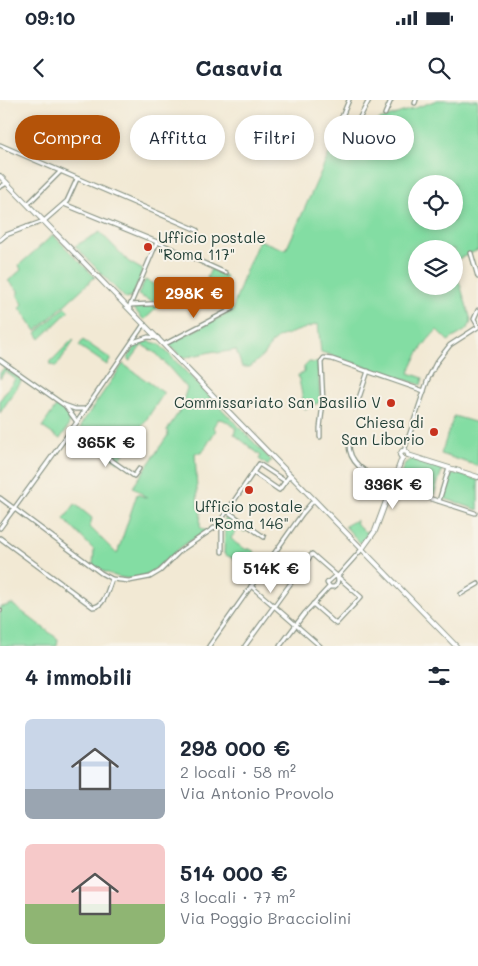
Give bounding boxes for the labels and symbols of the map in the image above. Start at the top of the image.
place label: Ufficio postale "Roma 117" [158,227,266,264]
marker: Ufficio postale "Roma 117" [142,241,154,253]
pin: 298K € [153,276,235,319]
place label: Commissariato San Basilio V [174,392,381,412]
marker: Commissariato San Basilio V [385,397,397,409]
place label: Chiesa di San Liborio [341,412,424,449]
pin: 365K € [65,426,147,468]
marker: Chiesa di San Liborio [428,426,440,438]
pin: 336K € [352,468,434,510]
marker: Ufficio postale "Roma 146" [243,484,255,496]
place label: Ufficio postale "Roma 146" [195,496,303,533]
pin: 514K € [230,552,312,594]

